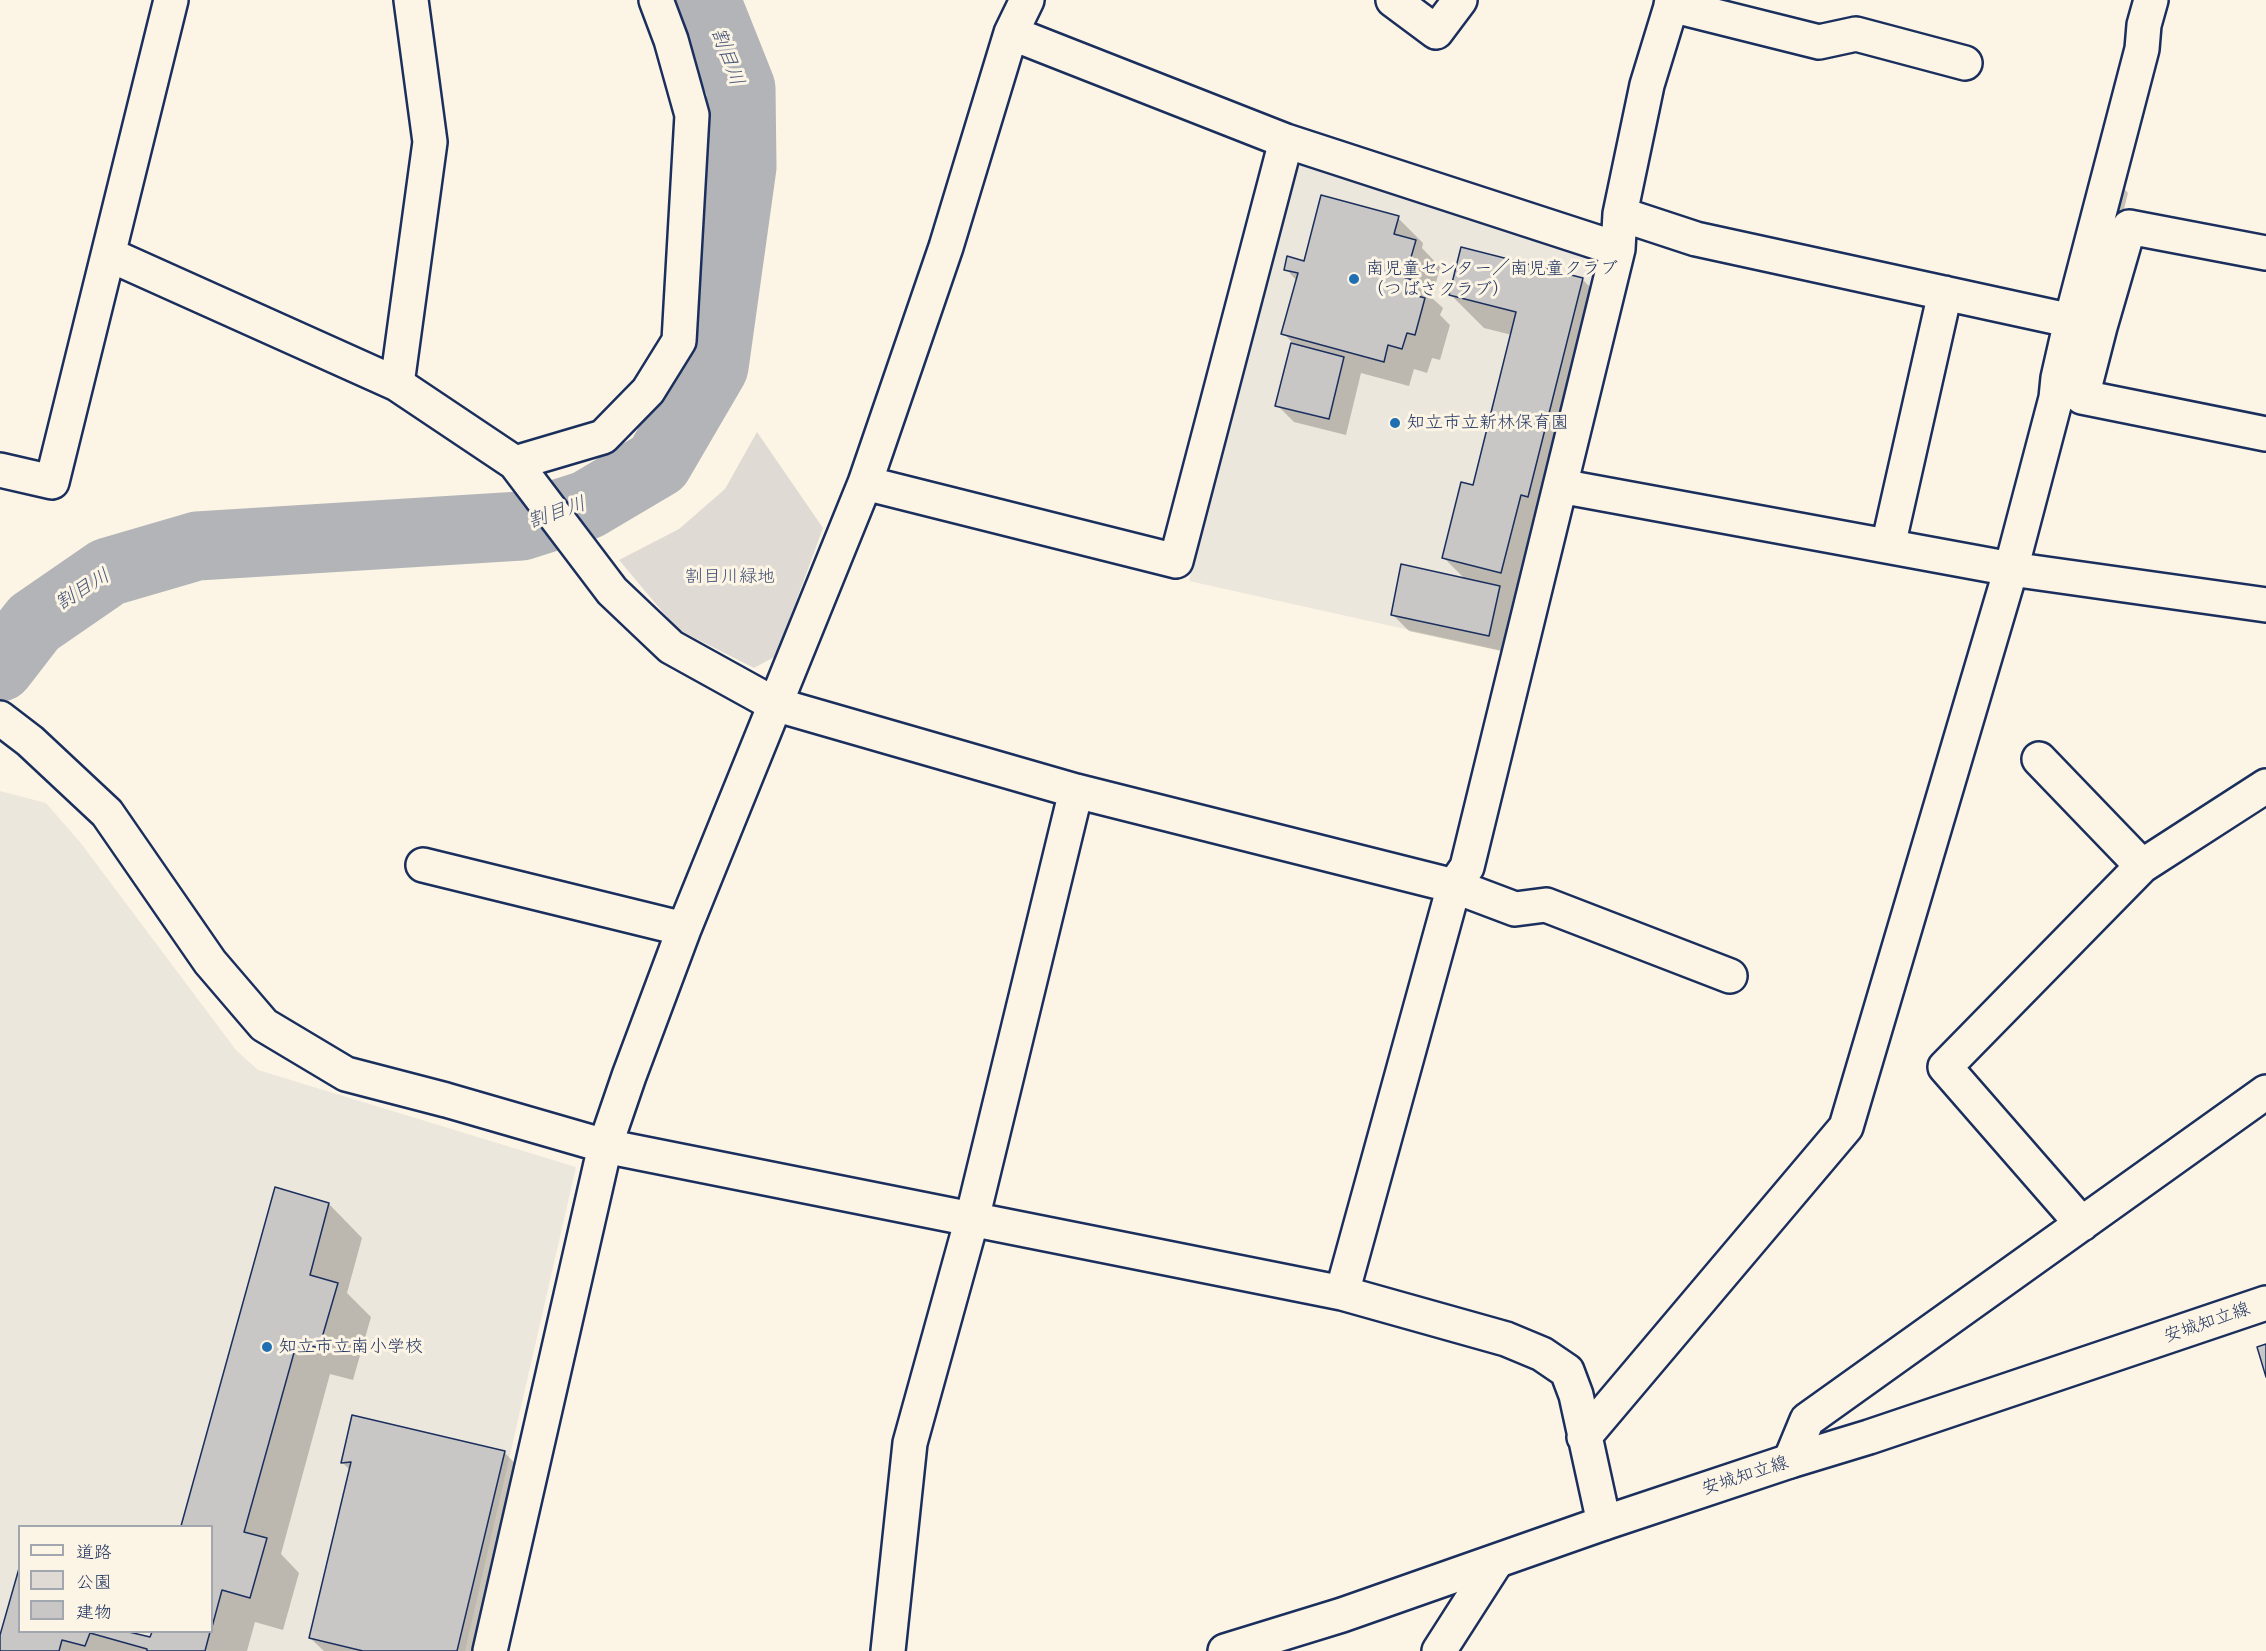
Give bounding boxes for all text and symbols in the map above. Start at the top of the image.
water label: 割目川 [705,25,749,89]
place label: 南児童センター／南児童クラブ （つばさクラブ） [1366,258,1618,300]
marker: 南児童センター／南児童クラブ （つばさクラブ） [1347,272,1361,286]
place label: 知立市立新林保育園 [1407,412,1569,434]
marker: 知立市立新林保育園 [1388,416,1402,430]
water label: 割目川 [525,492,589,534]
water label: 割目川 [51,564,115,616]
park label: 割目川緑地 [685,566,775,588]
street label: 安城知立線 [2161,1298,2253,1348]
place label: 知立市立南小学校 [279,1336,423,1358]
marker: 知立市立南小学校 [260,1340,274,1354]
street label: 安城知立線 [1699,1452,1791,1500]
legend [18,1525,213,1633]
text: 道路 [76,1540,112,1564]
text: 公園 [76,1570,112,1594]
text: 建物 [76,1600,112,1624]

